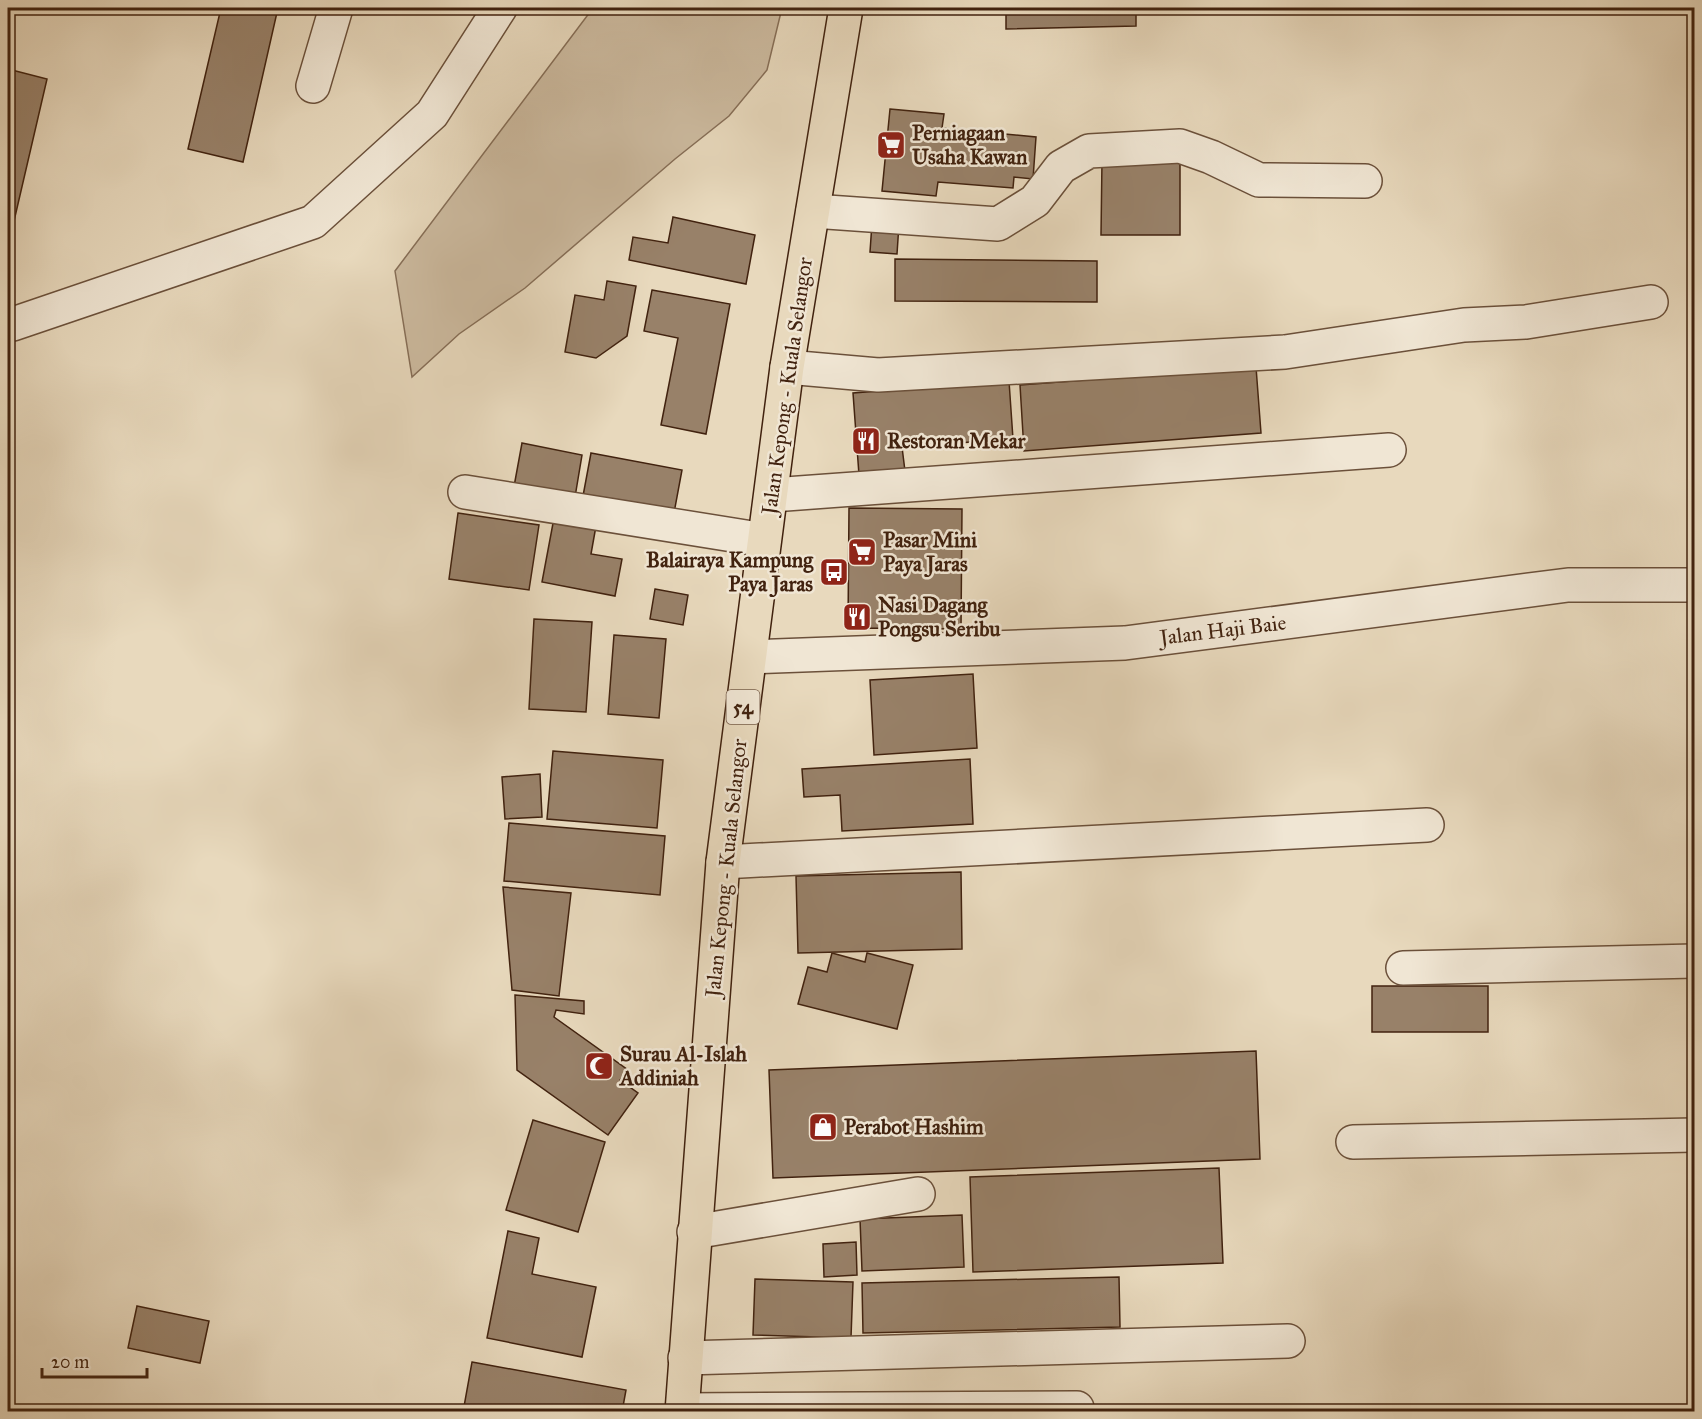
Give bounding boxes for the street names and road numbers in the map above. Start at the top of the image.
street label: Jalan Kepong - Kuala Selangor [756,256,818,518]
street label: Jalan Haji Baie [1156,609,1288,651]
road number: 54 [726,690,760,724]
street label: Jalan Kepong - Kuala Selangor [699,737,753,1000]

